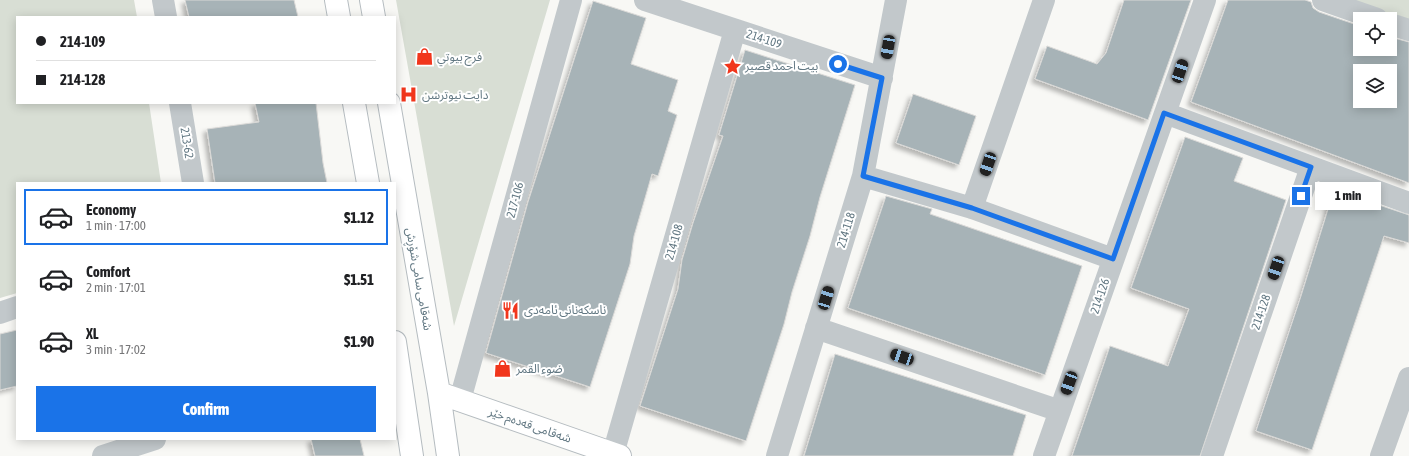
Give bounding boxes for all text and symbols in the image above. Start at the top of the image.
map controls [1353,12,1397,108]
button: locate [1353,12,1397,56]
street label: 214-109 [745,27,784,51]
text: 214-109 [60,33,105,50]
car [880,34,896,60]
shop icon: فرح بيوتي [414,47,434,67]
place label: فرح بيوتي [437,50,482,67]
route start [829,55,847,73]
place icon: بيت احمد قصير [722,56,742,76]
car [1170,58,1190,84]
place label: بيت احمد قصير [744,59,818,73]
button: layers [1353,64,1397,108]
text: 214-128 [60,71,105,88]
hospital icon: دايت نيوترشن [399,85,419,105]
place label: دايت نيوترشن [422,88,489,102]
street label: 213-62 [178,126,196,160]
car [978,151,998,177]
street label: 217-106 [504,180,527,219]
callout: 1 min [1315,182,1381,210]
route end [1292,187,1310,205]
text: 1 min [1335,188,1361,203]
icon: car [38,199,74,235]
text: Economy [86,201,136,218]
text: $1.12 [344,209,374,226]
street label: 214-118 [834,210,858,249]
text: 1 min · 17:00 [86,218,146,233]
street label: 214-108 [662,222,686,261]
street label: شەقامی سامی شۆڕش [400,226,435,332]
car [1266,255,1286,281]
icon: car [38,261,74,297]
text: Comfort [86,263,130,280]
text: $1.51 [344,271,374,288]
street label: 214-126 [1087,276,1113,315]
text: 2 min · 17:01 [86,280,146,295]
car [817,285,835,311]
street label: 214-128 [1248,292,1274,331]
restaurant icon: ناسکەنانی ئامەدی [501,300,521,320]
place label: ناسکەنانی ئامەدی [524,303,606,317]
icon: car [38,323,74,359]
text: XL [86,325,99,342]
text: $1.90 [344,333,374,350]
text: 3 min · 17:02 [86,342,146,357]
car [889,347,915,367]
shop icon: ضوء القمر [493,359,513,379]
place label: ضوء القمر [515,362,563,376]
car [1059,370,1079,396]
button: Confirm [36,386,376,432]
street label: شەقامی قەدەم خێر [485,404,573,448]

